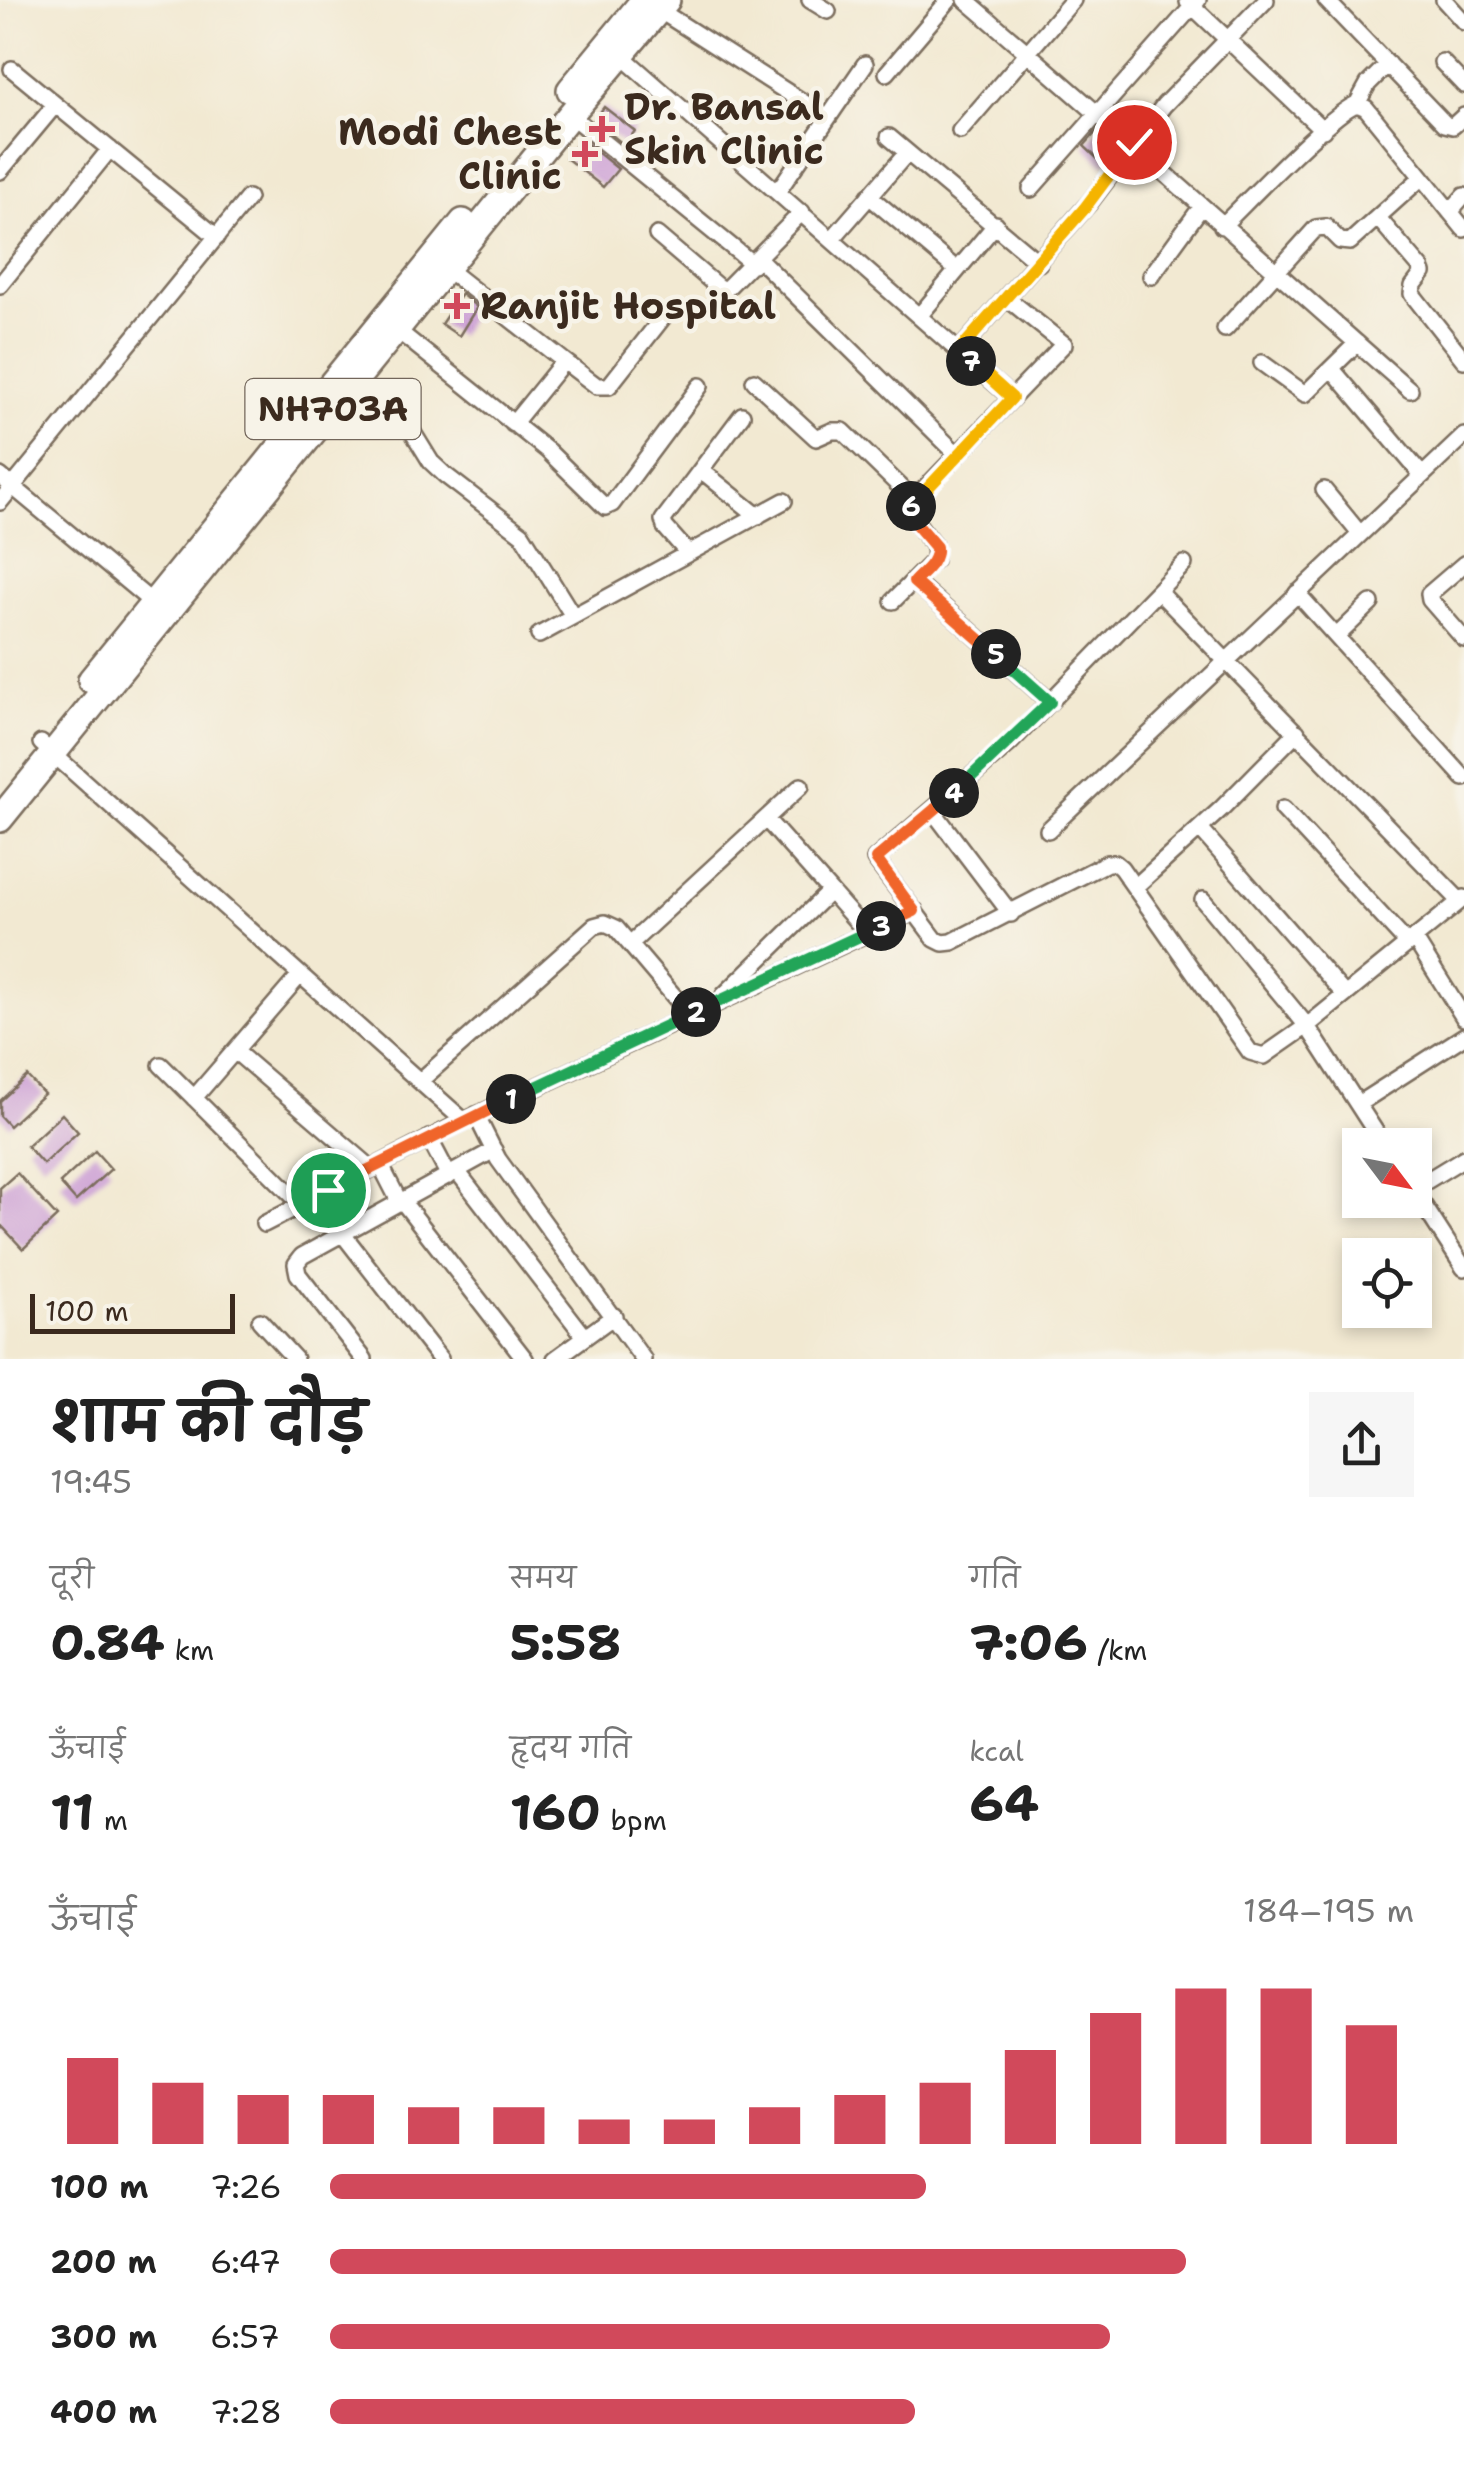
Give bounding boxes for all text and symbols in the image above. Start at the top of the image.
place label: Dr. Bansal Skin Clinic [624,81,824,176]
pin [1092,100,1177,185]
place label: Modi Chest Clinic [338,106,562,201]
icon: check [1107,115,1162,170]
marker: Dr. Bansal Skin Clinic [589,116,615,142]
marker: Modi Chest Clinic [572,141,598,167]
place label: Ranjit Hospital [480,280,776,331]
marker: Ranjit Hospital [444,293,470,319]
pin: 7 [946,336,996,386]
text: 7 [961,342,981,380]
road number: NH703A [245,379,420,439]
pin: 6 [886,481,936,531]
text: 6 [901,487,921,525]
pin: 5 [971,629,1021,679]
text: 5 [987,635,1005,673]
pin: 4 [929,768,979,818]
text: 4 [944,774,964,812]
pin: 3 [856,901,906,951]
text: 3 [871,907,891,945]
pin: 2 [671,987,721,1037]
text: 2 [686,993,706,1031]
pin: 1 [486,1074,536,1124]
text: 1 [505,1080,517,1118]
north arrow [1342,1128,1432,1218]
map controls [1342,1128,1432,1328]
pin [286,1148,371,1233]
icon: arrive [301,1163,356,1218]
button: locate [1342,1238,1432,1328]
scale bar [30,1289,235,1334]
text: 100 m [45,1292,129,1330]
text: शाम की दौड़ [50,1385,366,1459]
button: share [1309,1392,1414,1497]
text: 19:45 [50,1460,132,1503]
text: दूरी [50,1559,94,1597]
text: समय [510,1559,576,1597]
text: गति [969,1559,1020,1597]
text: 0.84 [50,1609,165,1676]
text: 5:58 [510,1609,621,1676]
text: 7:06 [969,1609,1088,1676]
text: km [165,1631,214,1669]
text: /km [1088,1631,1148,1669]
text: ऊँचाई [50,1729,125,1767]
text: हृदय गति [510,1729,631,1767]
text: kcal [969,1732,1024,1770]
text: 64 [969,1770,1039,1837]
text: 11 [50,1779,94,1846]
text: 160 [510,1779,601,1846]
text: m [94,1801,128,1839]
text: bpm [601,1801,667,1839]
text: 184–195 m [1243,1889,1414,1932]
text: ऊँचाई [50,1897,136,1940]
text: 100 m [50,2165,149,2208]
text: 7:26 [210,2165,282,2208]
text: 200 m [50,2240,157,2283]
text: 6:47 [210,2240,281,2283]
text: 300 m [50,2315,157,2358]
text: 6:57 [210,2315,280,2358]
text: 400 m [50,2390,157,2433]
text: 7:28 [210,2390,282,2433]

